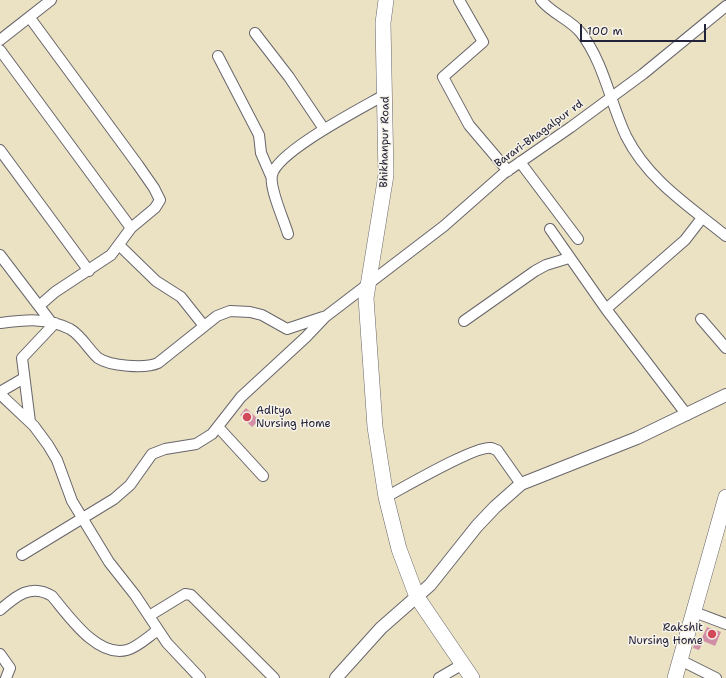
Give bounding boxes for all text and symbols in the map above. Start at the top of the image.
scale bar [582,16,708,42]
text: 100 m [587,23,623,39]
street label: Bhikhanpur Road [378,96,392,188]
street label: Barari-Bhagalpur rd [492,97,586,171]
place label: Aditya Nursing Home [256,404,331,430]
marker: Aditya Nursing Home [241,411,253,423]
place label: Rakshit Nursing Home [628,621,703,647]
marker: Rakshit Nursing Home [706,628,718,640]

